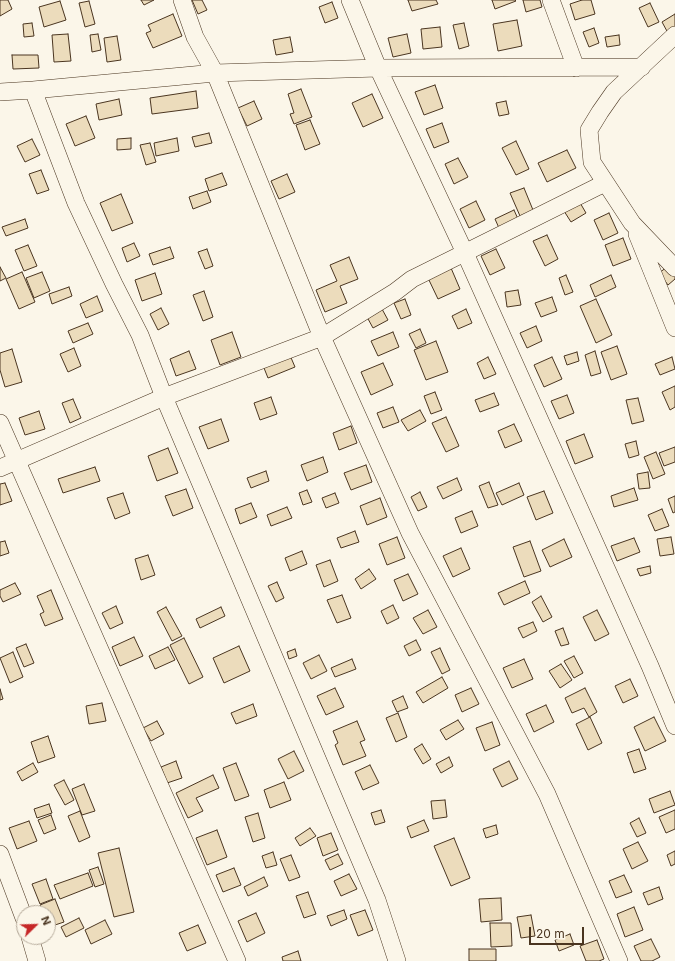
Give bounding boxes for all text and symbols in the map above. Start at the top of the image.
north arrow [16,905,56,945]
text: N [38,914,54,927]
scale bar [531,919,586,945]
text: 20 m [536,926,565,941]

